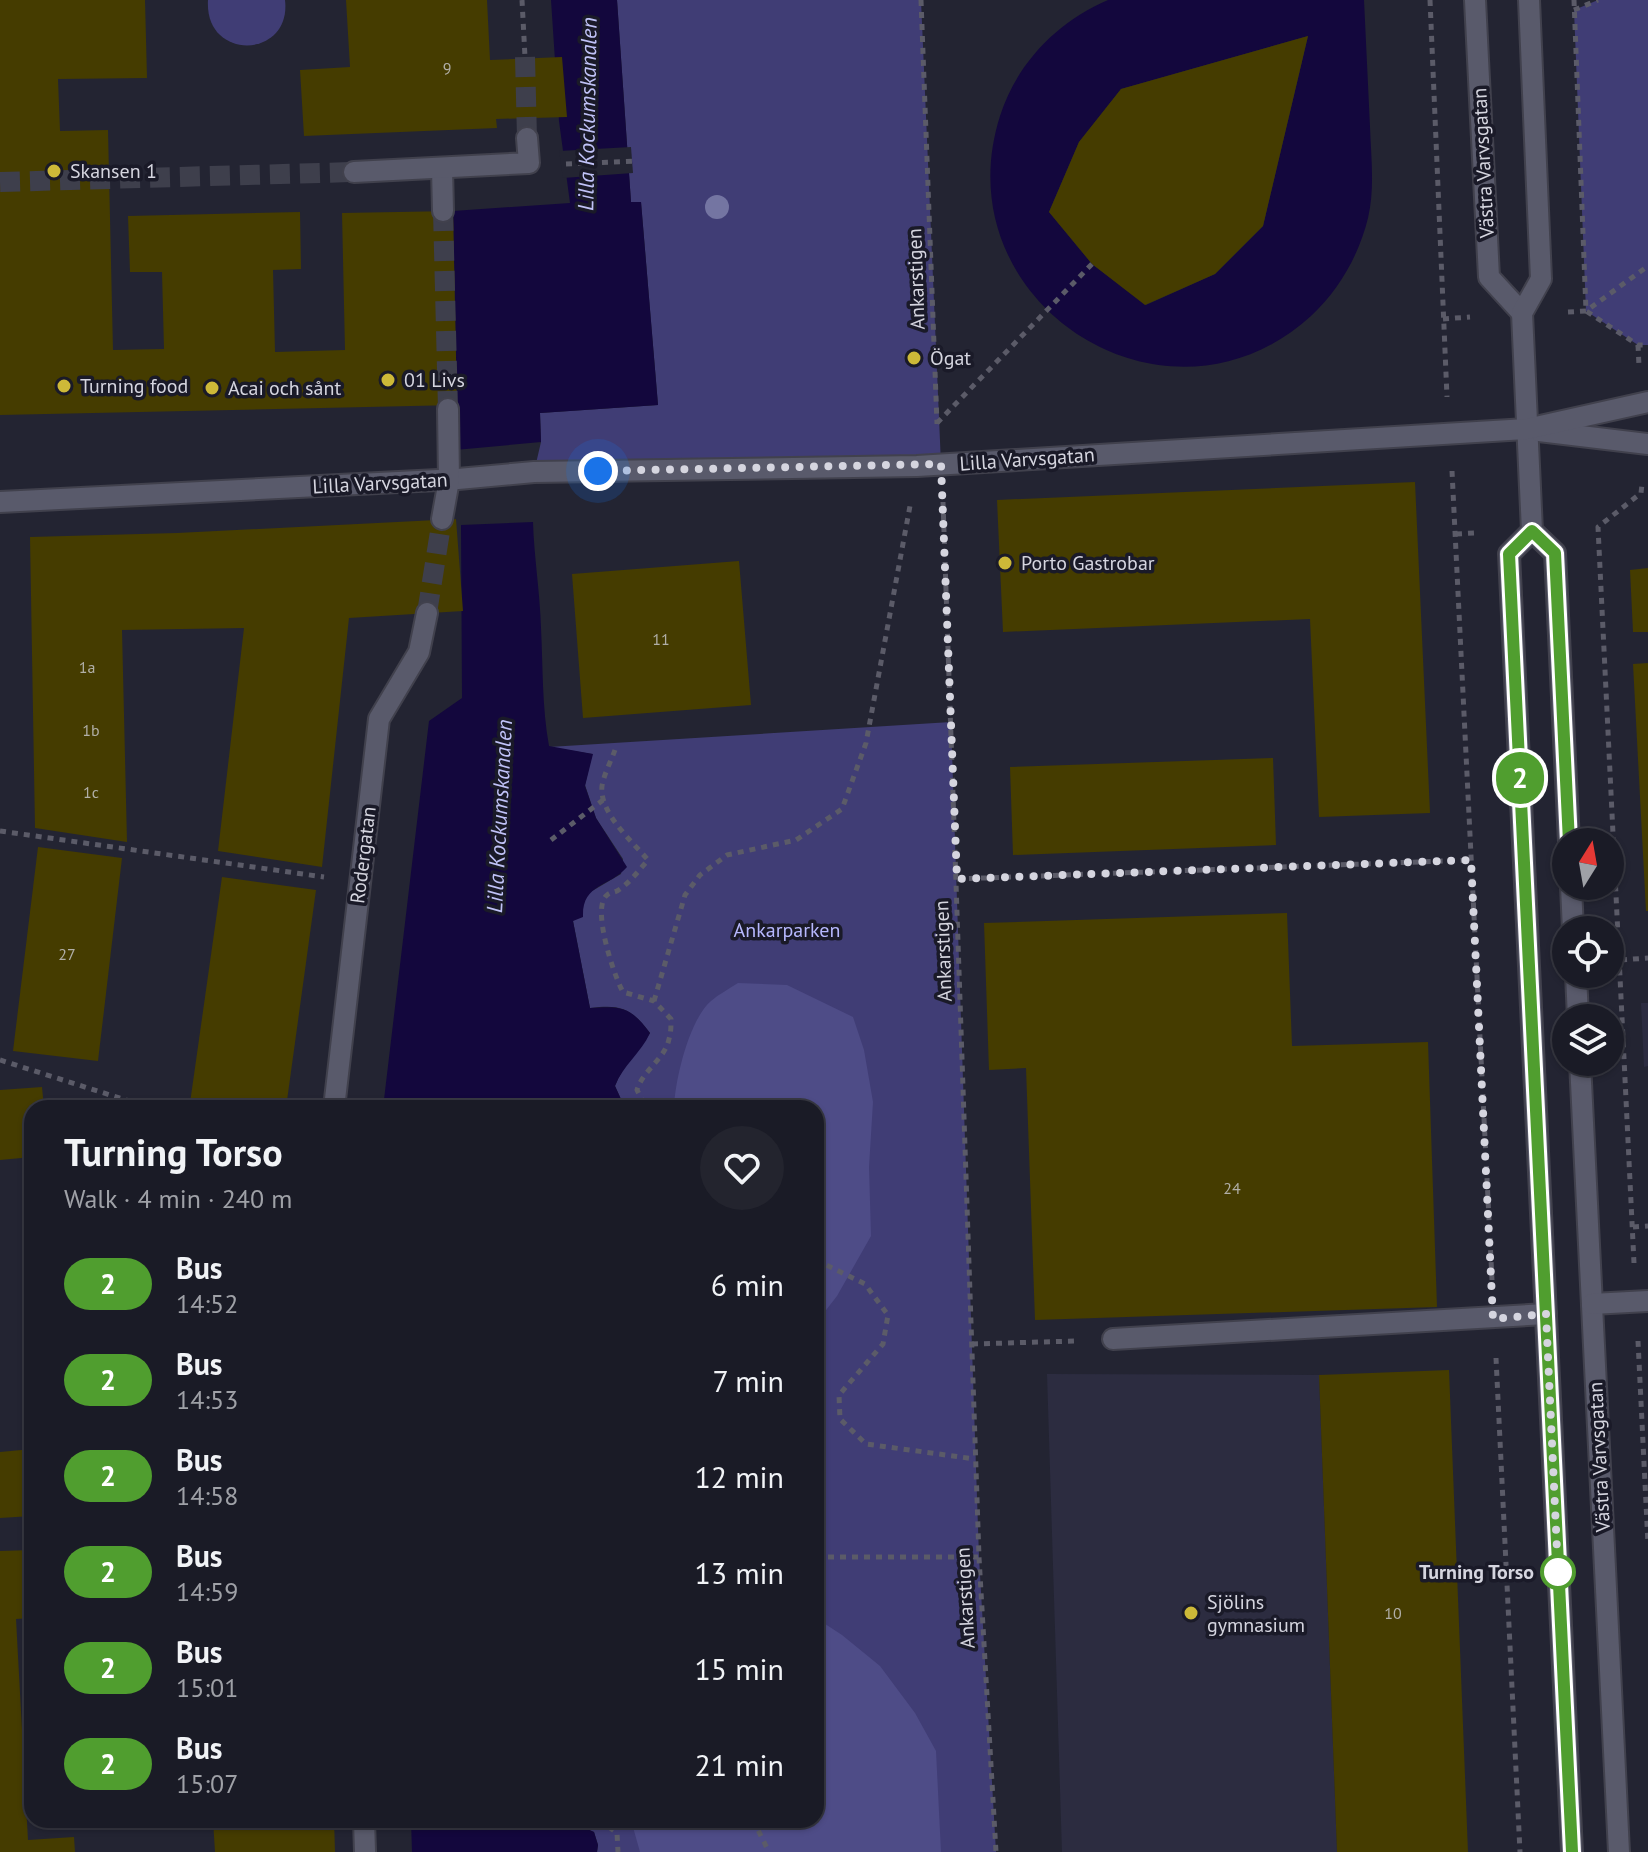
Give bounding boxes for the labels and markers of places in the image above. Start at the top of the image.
place label: Skansen 1 [70,158,157,184]
marker: Skansen 1 [45,162,63,180]
place label: Ögat [930,345,971,371]
marker: Ögat [905,349,923,367]
place label: 01 Livs [404,367,465,393]
marker: 01 Livs [379,371,397,389]
place label: Turning food [80,373,188,399]
place label: Acai och sånt [228,375,341,401]
marker: Turning food [55,377,73,395]
marker: Acai och sånt [203,379,221,397]
place label: Porto Gastrobar [1021,550,1155,576]
marker: Porto Gastrobar [996,554,1014,572]
marker: Turning Torso [1541,1555,1575,1589]
place label: Turning Torso [1419,1559,1534,1585]
place label: Sjölins gymnasium [1207,1589,1305,1638]
marker: Sjölins gymnasium [1182,1604,1200,1622]

